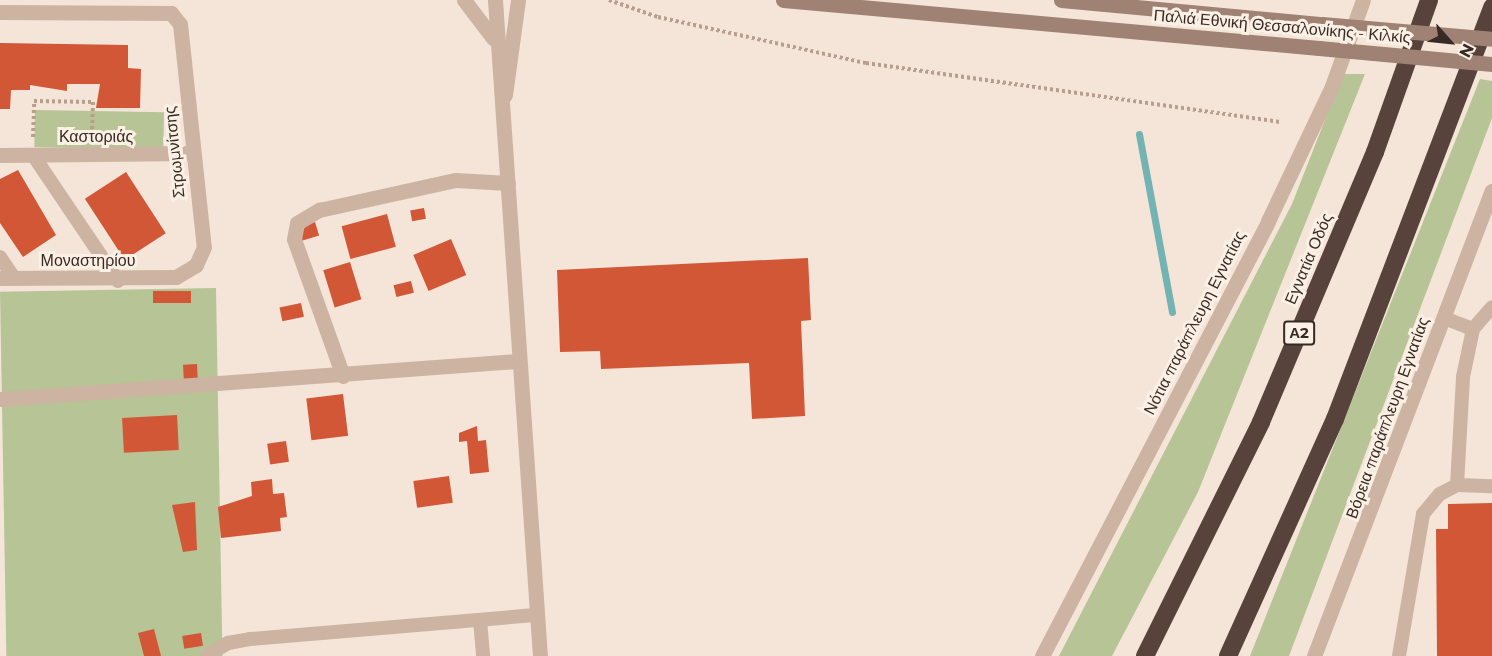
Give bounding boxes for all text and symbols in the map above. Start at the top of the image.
street label: Παλιά Εθνική Θεσσαλονίκης - Κιλκίς [1153,6,1411,48]
north arrow [1420,12,1480,72]
text: N [1455,40,1478,60]
street label: Στρωμνίτσης [161,105,189,199]
street label: Καστοριάς [59,127,133,147]
street label: Εγνατία Οδός [1281,211,1337,307]
street label: Νότια παράπλευρη Εγνατίας [1140,228,1250,418]
street label: Μοναστηρίου [41,251,135,271]
street label: Βόρεια παράπλευρη Εγνατίας [1343,315,1433,521]
road number: Α2 [1282,321,1316,345]

